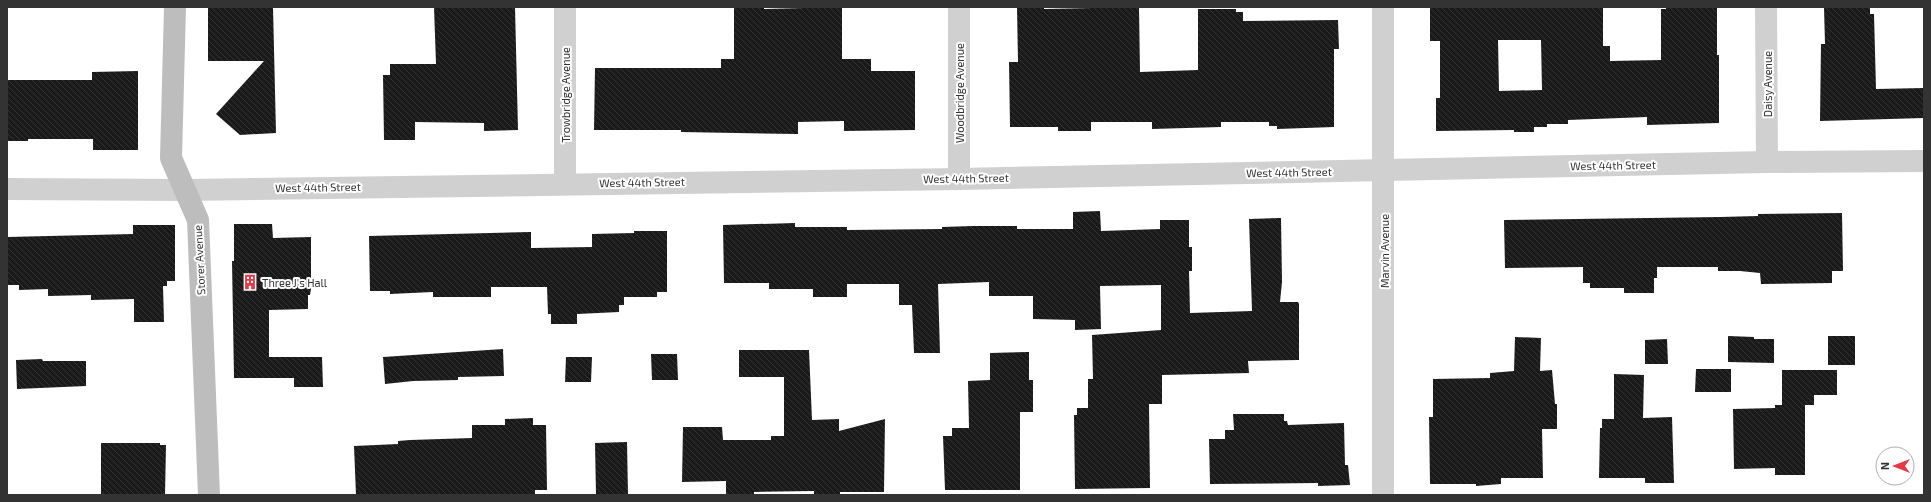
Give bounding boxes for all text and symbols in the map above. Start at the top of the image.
street label: Woodbridge Avenue [953,43,966,143]
street label: Trowbridge Avenue [559,47,572,143]
street label: Daisy Avenue [1761,51,1774,117]
street label: West 44th Street [1570,158,1656,172]
street label: West 44th Street [1246,165,1332,179]
street label: West 44th Street [923,171,1009,185]
street label: West 44th Street [599,175,685,189]
street label: West 44th Street [275,180,361,194]
street label: Marvin Avenue [1378,214,1391,288]
street label: Storer Avenue [191,225,207,295]
building icon: Three J's Hall [241,273,259,291]
place label: Three J's Hall [262,276,328,289]
north arrow [1875,446,1915,486]
text: N [1878,462,1891,470]

